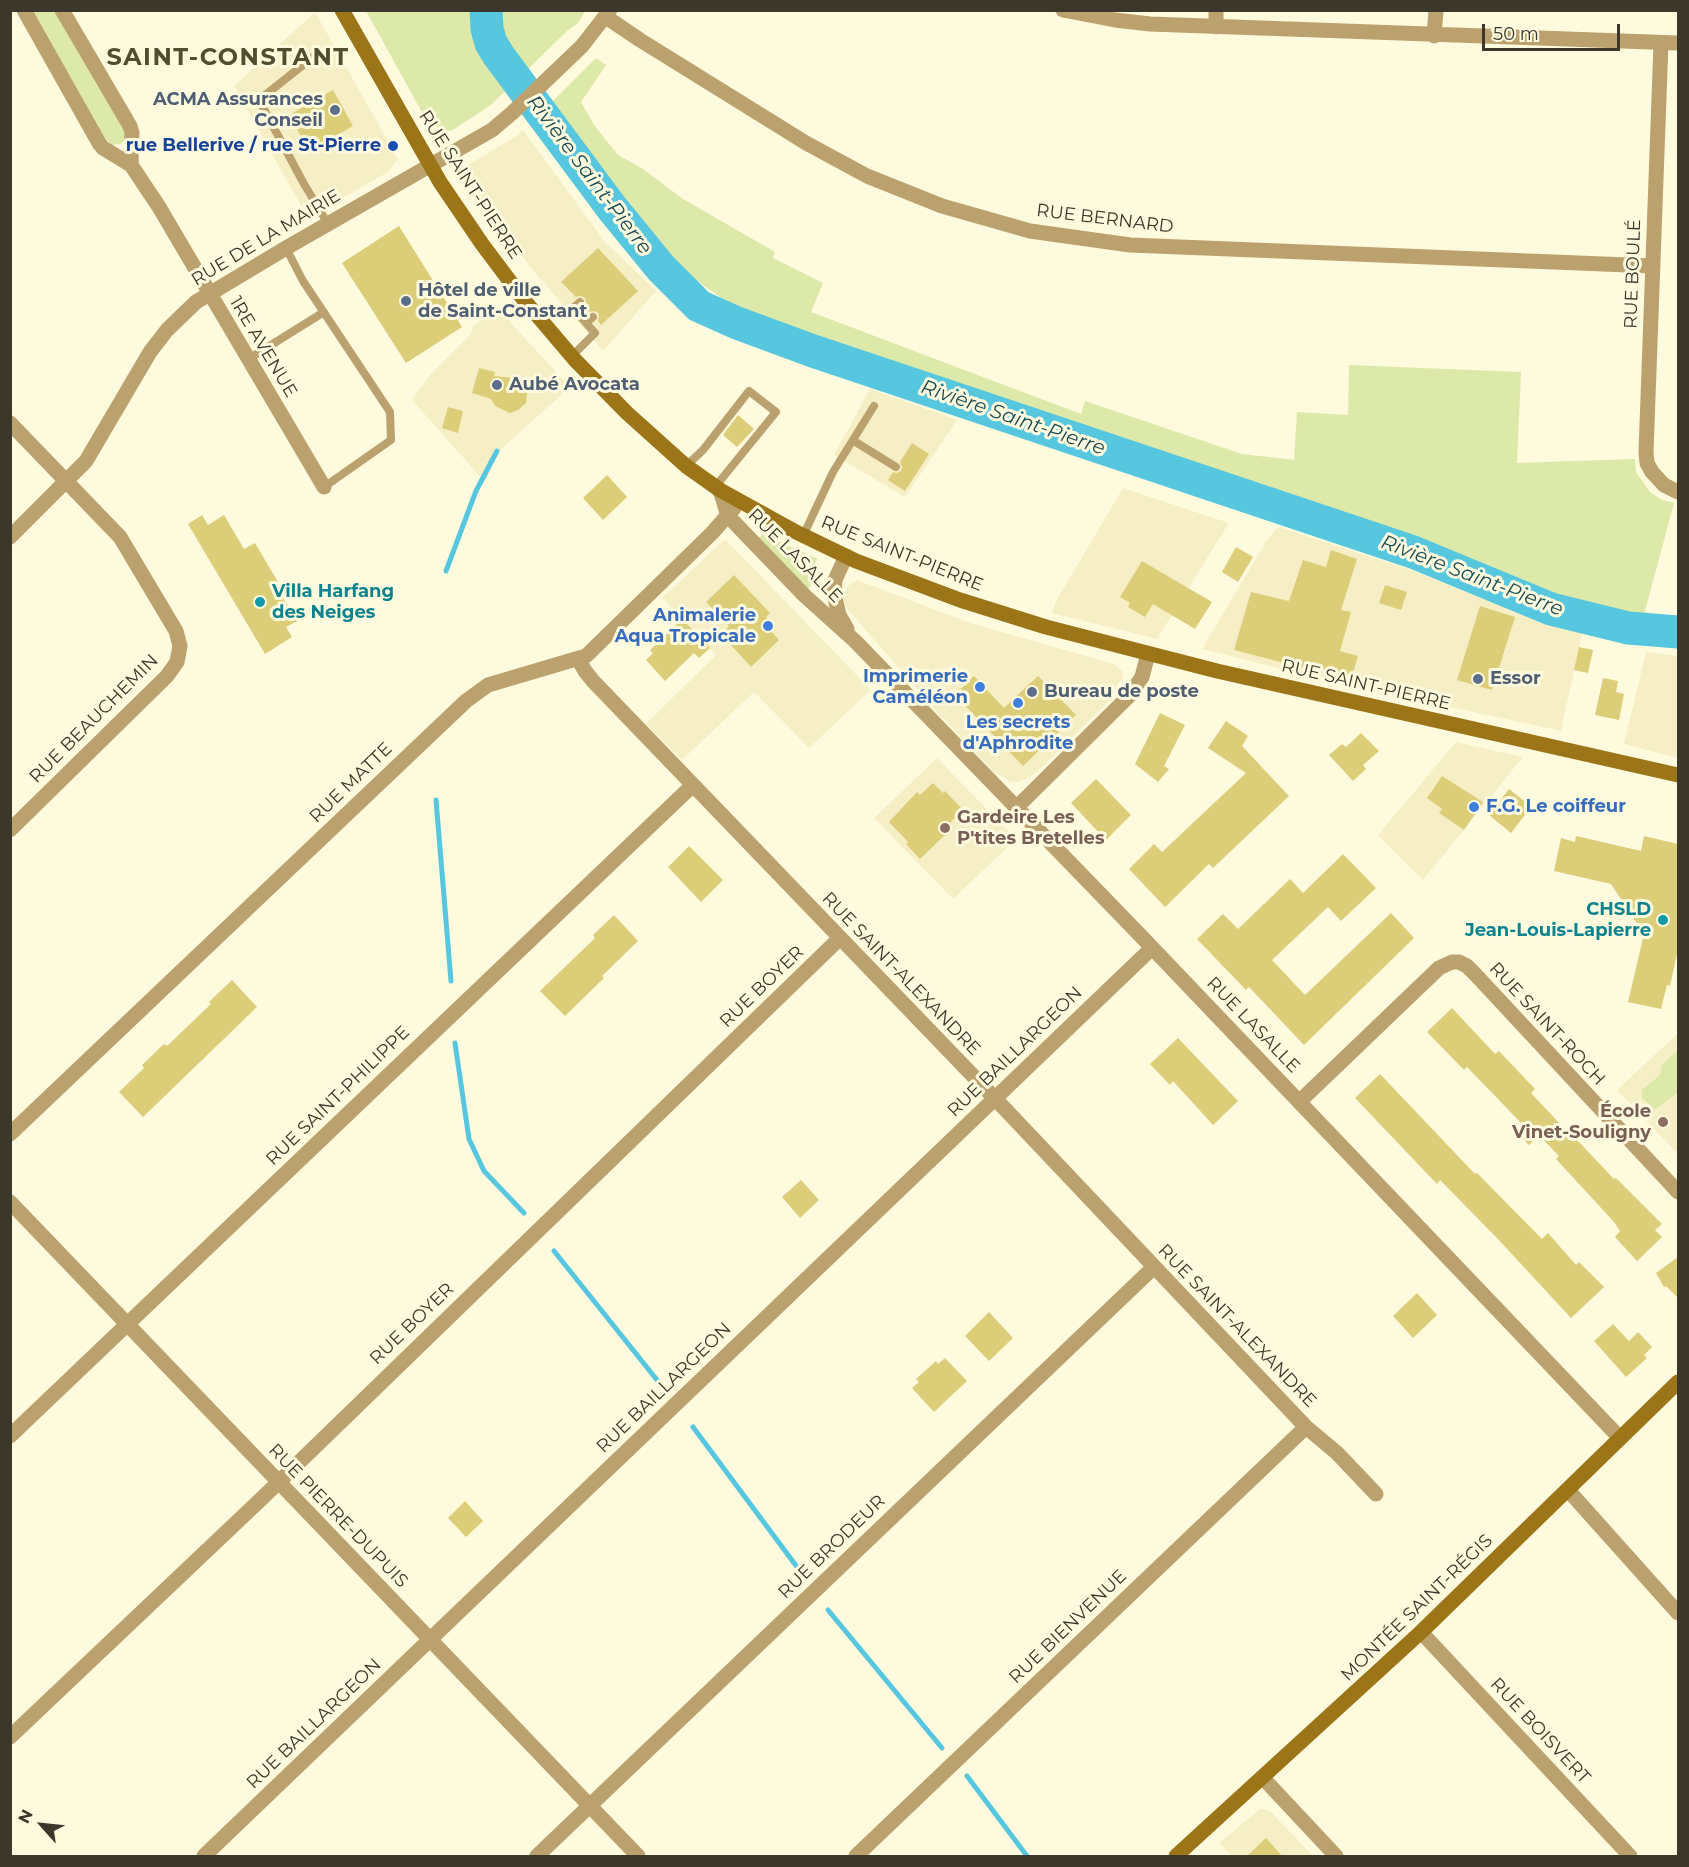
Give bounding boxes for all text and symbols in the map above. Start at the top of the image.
scale bar [1485,12,1623,50]
text: 50 m [1493,23,1539,45]
district label: SAINT-CONSTANT [106,44,350,72]
place label: ACMA Assurances Conseil [153,89,323,132]
water label: Rivière Saint-Pierre [521,91,657,259]
marker: ACMA Assurances Conseil [328,103,342,117]
street label: RUE SAINT-PIERRE [414,107,526,263]
place label: rue Bellerive / rue St-Pierre [126,135,381,157]
marker: rue Bellerive / rue St-Pierre [386,139,400,153]
street label: RUE DE LA MAIRIE [188,185,344,291]
street label: RUE BERNARD [1035,200,1175,238]
street label: RUE BOULÉ [1620,219,1646,329]
place label: Hôtel de ville de Saint-Constant [418,280,587,322]
street label: 1RE AVENUE [224,293,302,401]
marker: Hôtel de ville de Saint-Constant [399,294,413,308]
place label: Aubé Avocata [509,374,640,396]
water label: Rivière Saint-Pierre [918,375,1108,461]
marker: Aubé Avocata [490,378,504,392]
street label: RUE LASALLE [743,504,847,608]
street label: RUE SAINT-PIERRE [818,512,986,596]
water label: Rivière Saint-Pierre [1378,530,1566,622]
place label: Villa Harfang des Neiges [272,581,394,624]
marker: Villa Harfang des Neiges [253,595,267,609]
place label: Animalerie Aqua Tropicale [615,605,756,648]
marker: Animalerie Aqua Tropicale [761,619,775,633]
street label: RUE BEAUCHEMIN [25,650,163,788]
street label: RUE SAINT-PIERRE [1279,655,1453,715]
place label: Imprimerie Caméléon [863,666,968,708]
place label: Essor [1490,668,1541,690]
marker: Essor [1471,672,1485,686]
marker: Imprimerie Caméléon [973,680,987,694]
place label: Bureau de poste [1044,681,1199,703]
marker: Bureau de poste [1025,685,1039,699]
marker: Les secrets d'Aphrodite [1011,696,1025,710]
place label: Les secrets d'Aphrodite [963,712,1073,754]
street label: RUE MATTE [305,738,397,828]
place label: F.G. Le coiffeur [1486,796,1626,818]
marker: F.G. Le coiffeur [1467,800,1481,814]
place label: Gardeire Les P'tites Bretelles [957,807,1104,850]
marker: Gardeire Les P'tites Bretelles [938,821,952,835]
street label: RUE SAINT-ALEXANDRE [817,888,985,1060]
place label: CHSLD Jean-Louis-Lapierre [1465,899,1651,942]
marker: CHSLD Jean-Louis-Lapierre [1656,913,1670,927]
street label: RUE BOYER [716,942,808,1032]
street label: RUE SAINT-ROCH [1484,958,1610,1090]
street label: RUE LASALLE [1202,973,1304,1077]
street label: RUE BAILLARGEON [943,982,1087,1122]
street label: RUE SAINT-PHILIPPE [262,1022,414,1170]
place label: École Vinet-Souligny [1512,1101,1651,1144]
marker: École Vinet-Souligny [1656,1115,1670,1129]
street label: RUE SAINT-ALEXANDRE [1153,1240,1321,1412]
street label: RUE BOYER [366,1279,458,1369]
street label: RUE BAILLARGEON [592,1318,736,1458]
street label: RUE PIERRE-DUPUIS [264,1440,412,1592]
street label: RUE BRODEUR [774,1491,890,1603]
street label: MONTÉE SAINT-RÉGIS [1337,1530,1497,1686]
street label: RUE BIENVENUE [1005,1565,1131,1689]
street label: RUE BAILLARGEON [242,1654,386,1794]
street label: RUE BOISVERT [1485,1674,1595,1788]
north arrow [12,1795,72,1855]
text: N [14,1807,37,1827]

